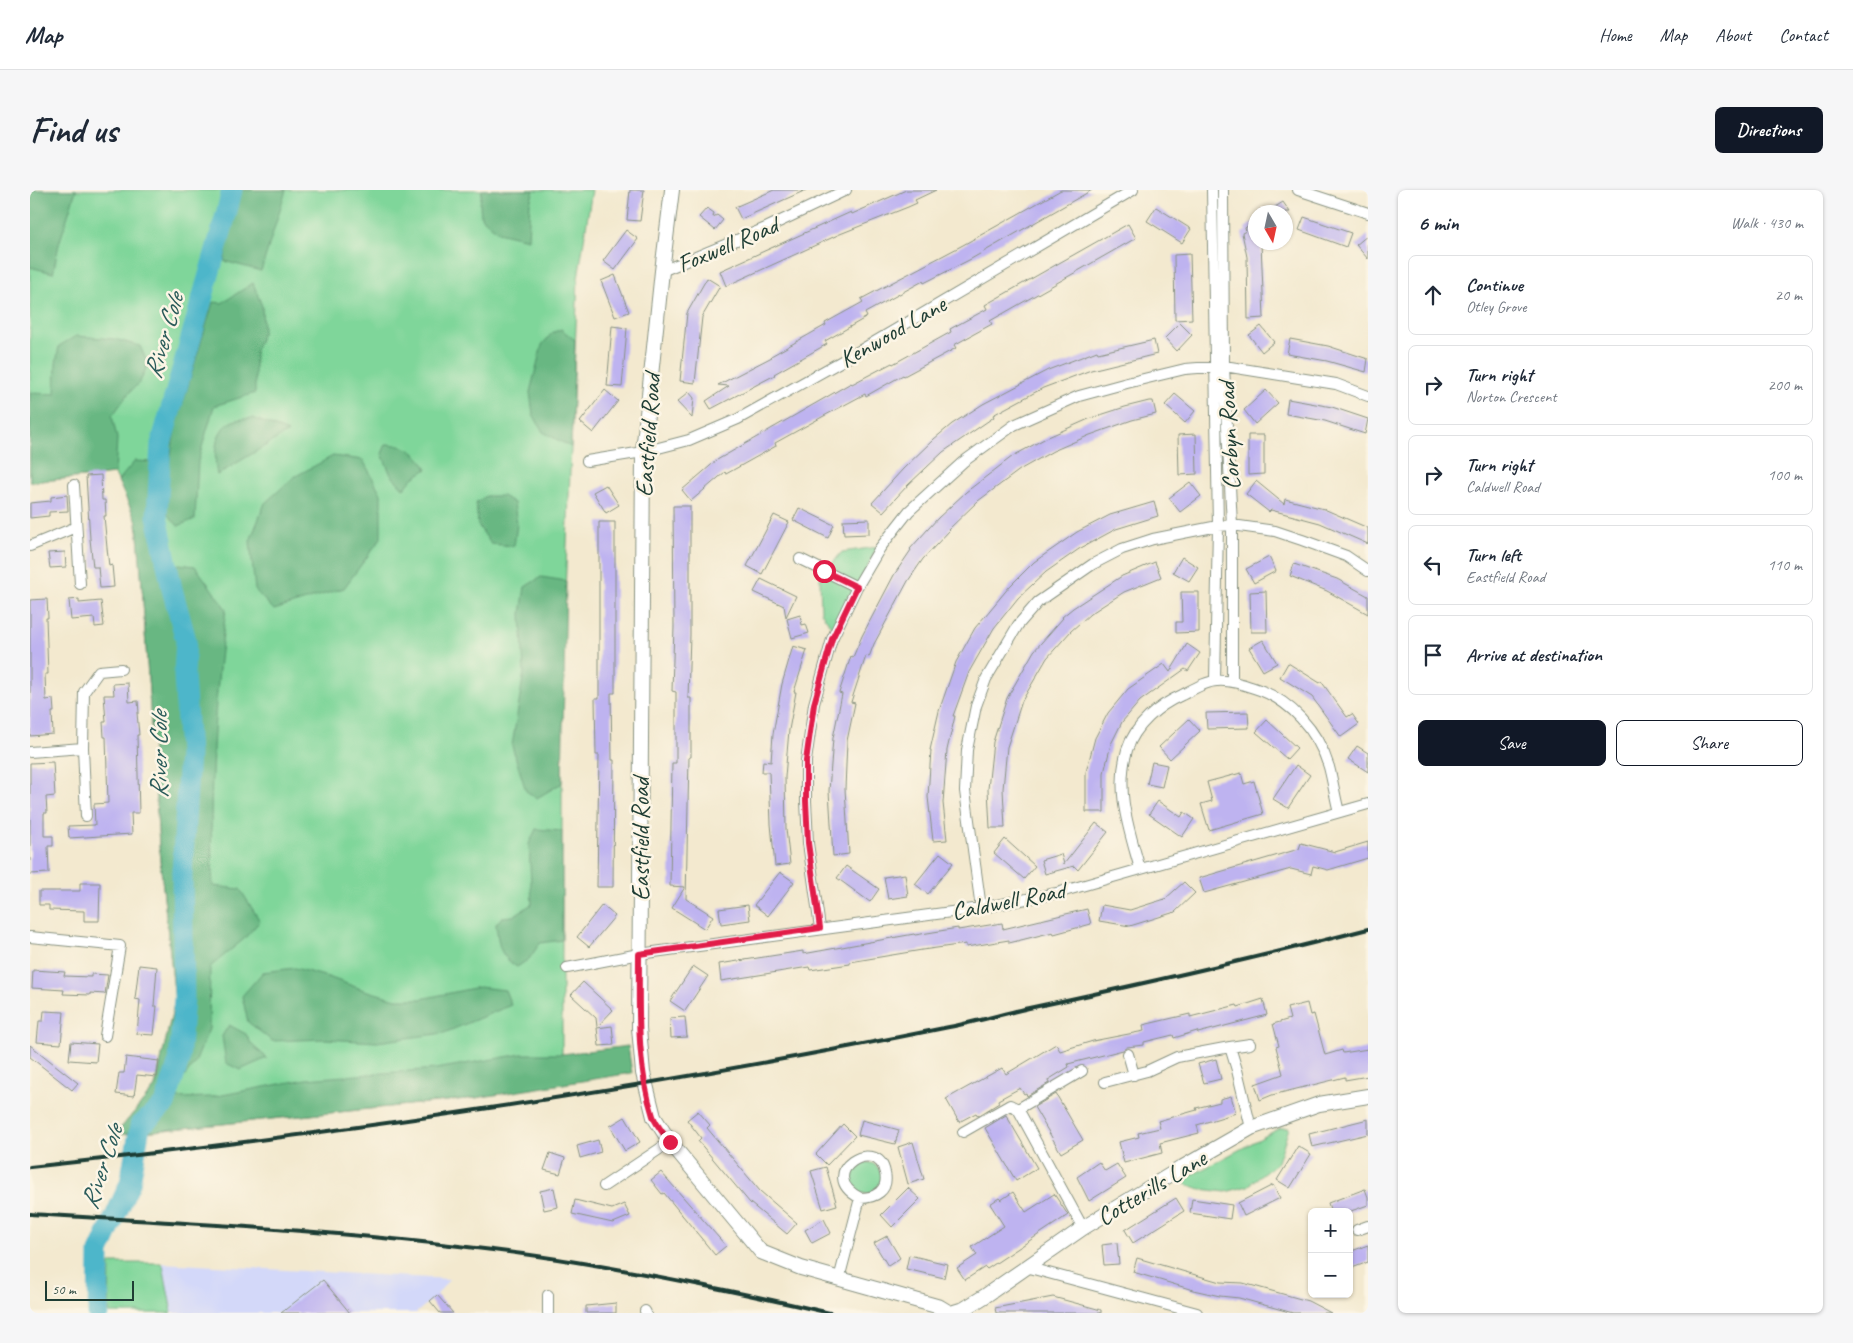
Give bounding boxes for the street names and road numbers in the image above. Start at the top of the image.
street label: Foxwell Road [672,208,787,280]
street label: Kenwood Lane [833,288,953,375]
street label: Eastfield Road [628,368,669,498]
street label: Corbyn Road [1210,377,1248,491]
street label: Eastfield Road [625,773,657,901]
street label: Caldwell Road [949,874,1071,928]
street label: Cotterills Lane [1091,1142,1214,1233]

